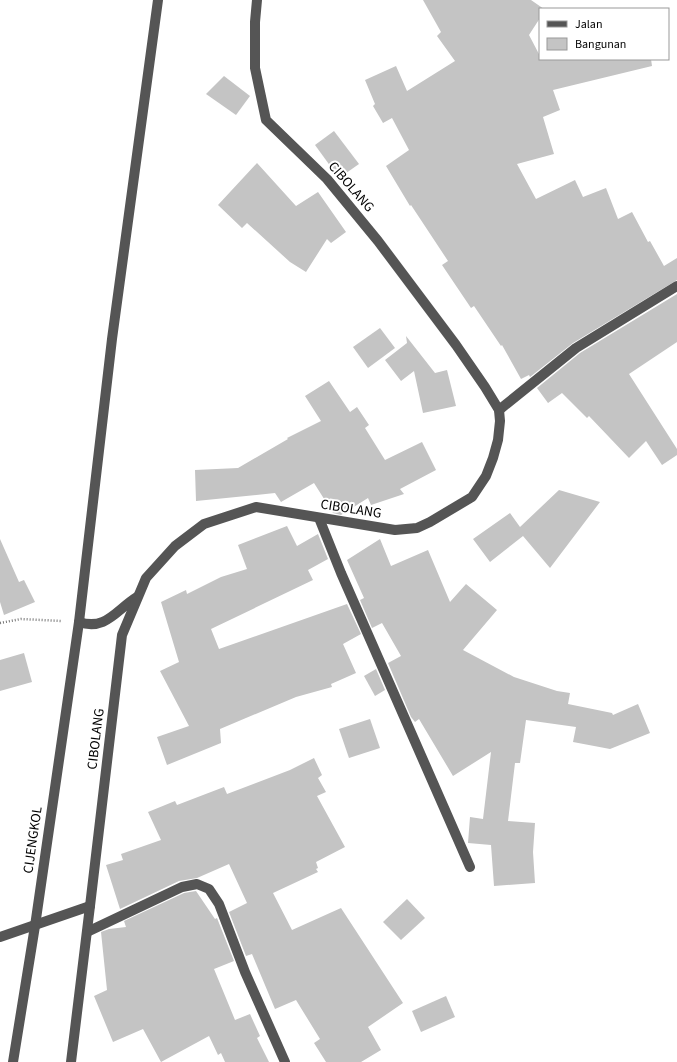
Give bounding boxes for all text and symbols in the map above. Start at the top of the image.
legend [539,8,669,60]
text: Jalan [575,16,602,33]
text: Bangunan [575,36,626,53]
street label: CIBOLANG [323,157,379,217]
street label: CIBOLANG [319,494,383,524]
street label: CIBOLANG [82,707,110,771]
street label: CIJENGKOL [18,805,48,875]

